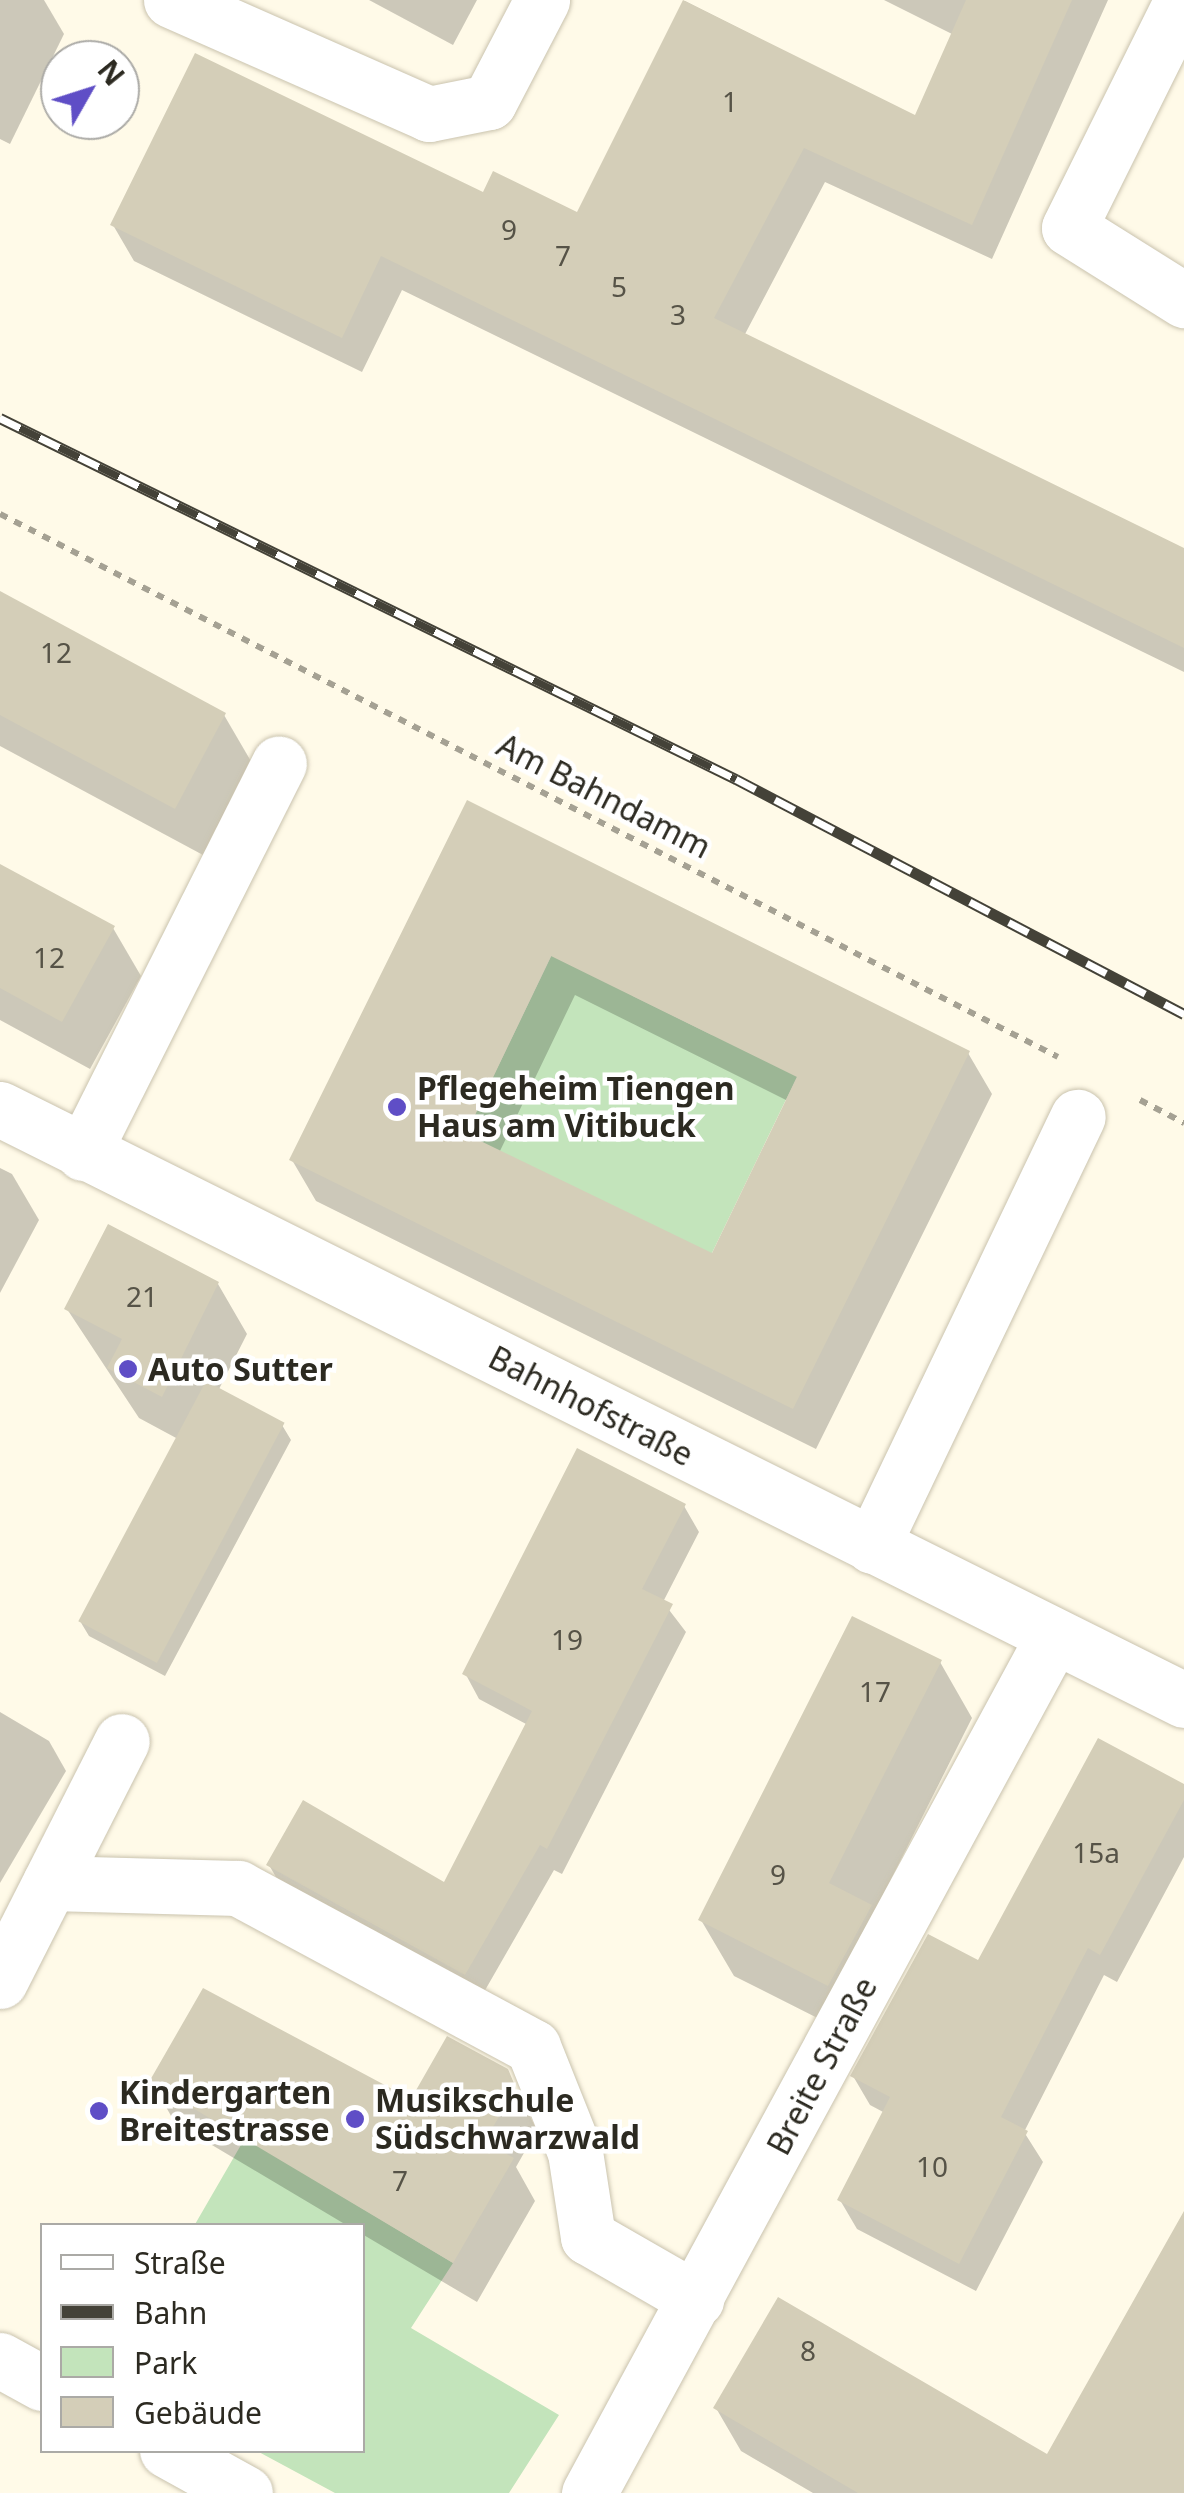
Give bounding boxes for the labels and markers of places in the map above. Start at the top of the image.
place label: Pflegeheim Tiengen Haus am Vitibuck [417,1070,735,1145]
marker: Pflegeheim Tiengen Haus am Vitibuck [386,1096,408,1118]
place label: Auto Sutter [148,1350,333,1388]
marker: Auto Sutter [117,1358,139,1380]
place label: Kindergarten Breitestrasse [119,2074,331,2149]
place label: Musikschule Südschwarzwald [375,2082,640,2157]
marker: Kindergarten Breitestrasse [88,2100,110,2122]
marker: Musikschule Südschwarzwald [344,2108,366,2130]

